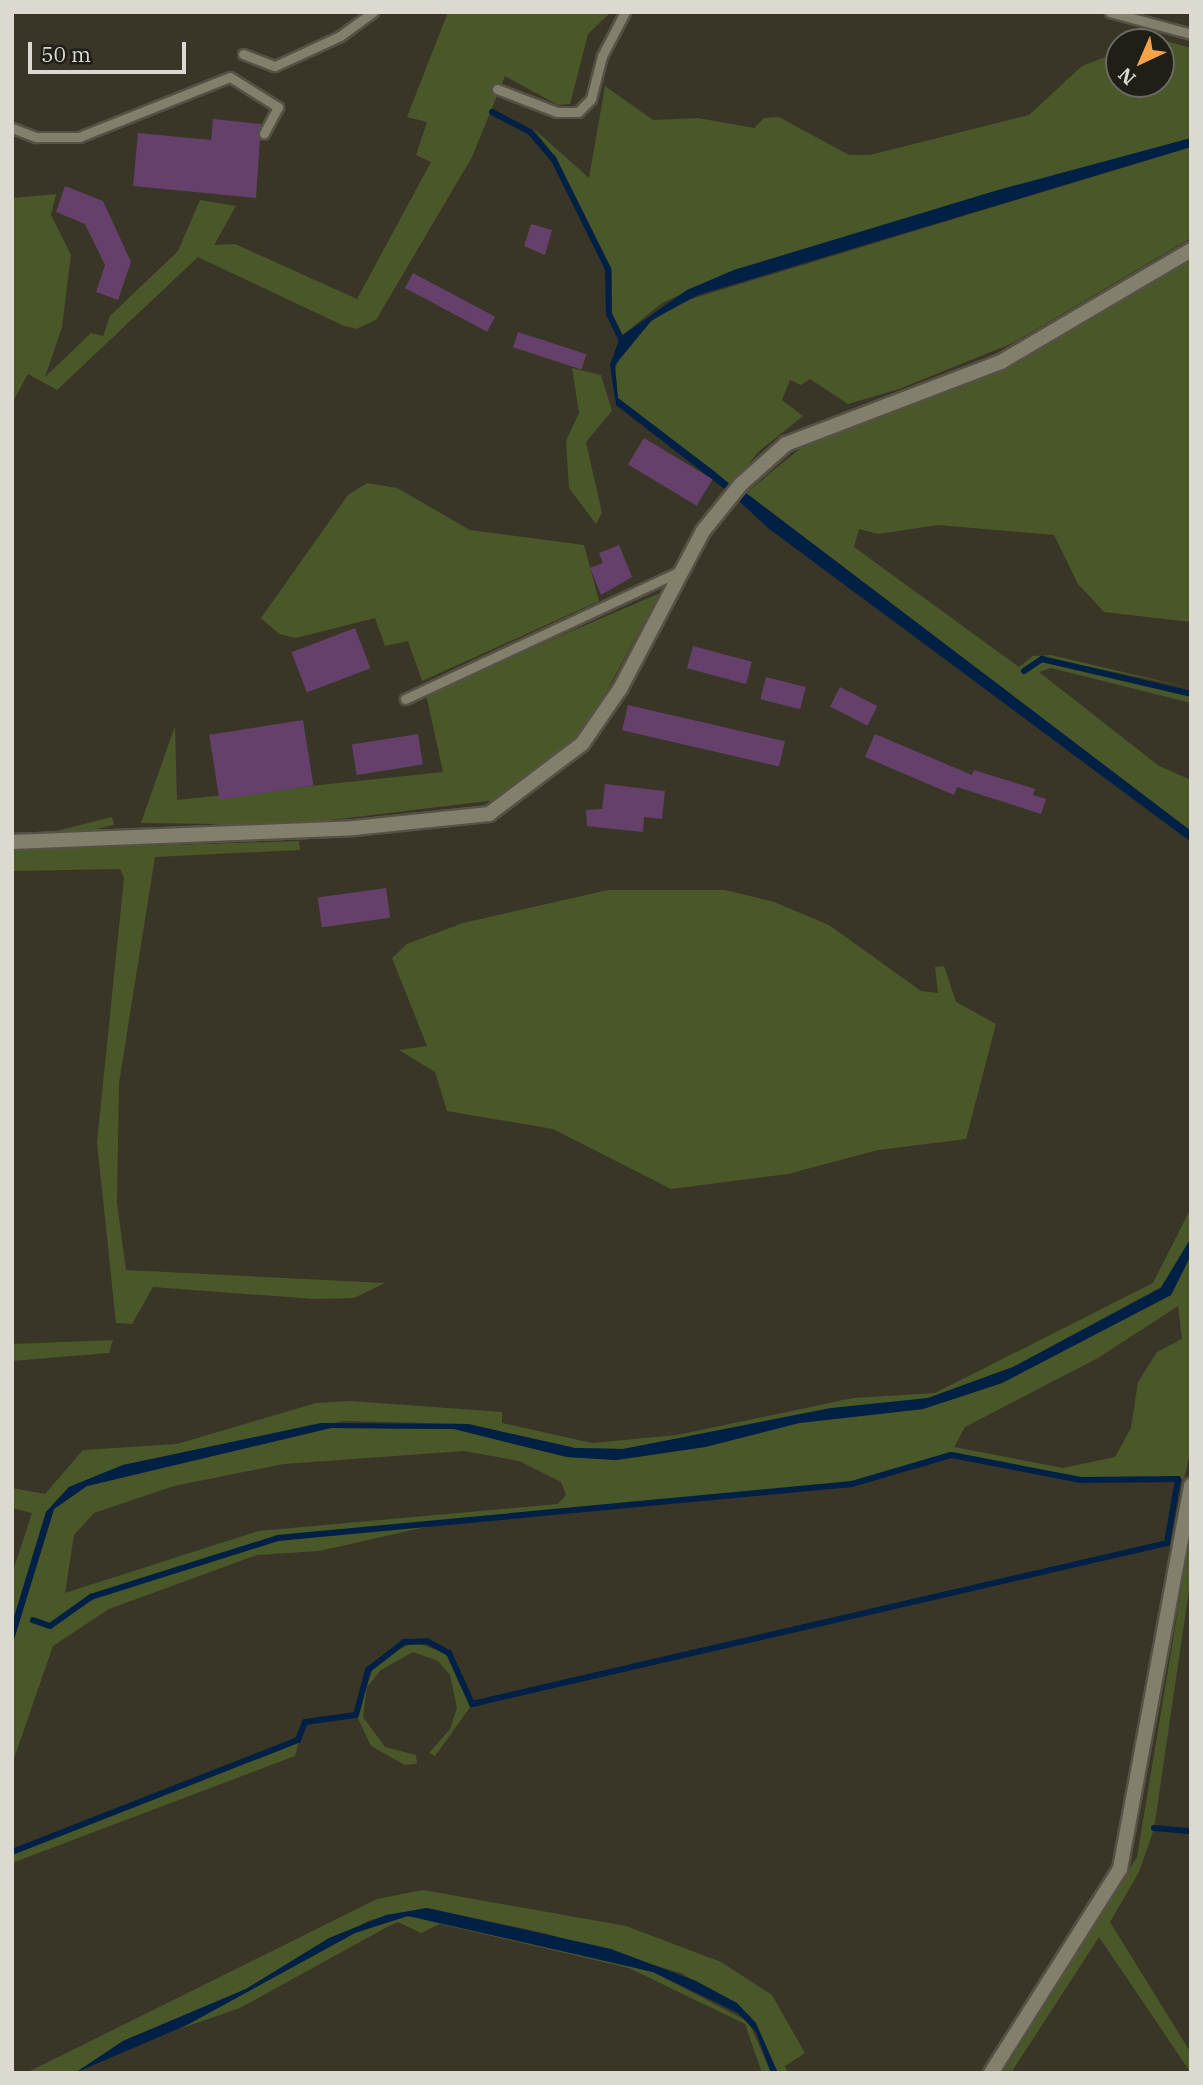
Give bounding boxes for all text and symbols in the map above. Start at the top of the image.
scale bar [32,28,189,72]
north arrow [1105,28,1175,98]
text: 50 m [41,40,91,68]
text: N [1113,63,1141,91]

